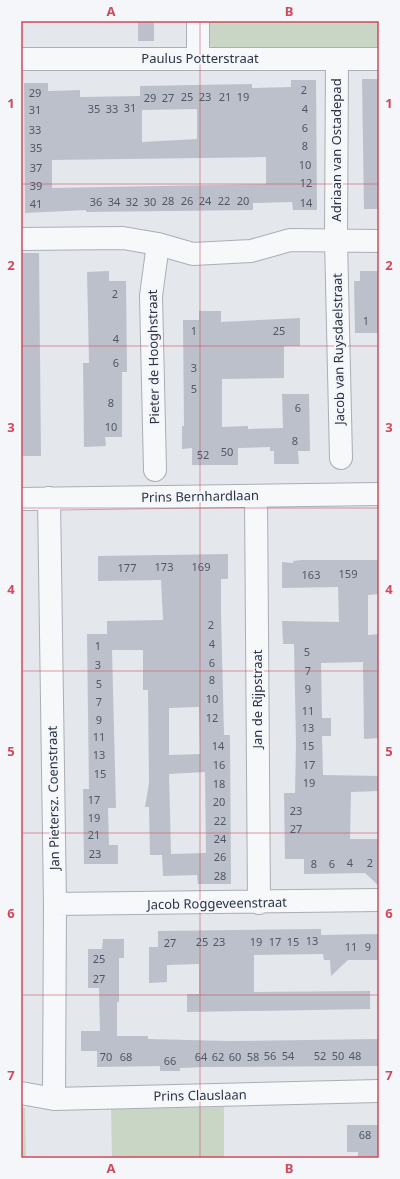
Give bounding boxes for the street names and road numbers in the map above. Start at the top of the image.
street label: Paulus Potterstraat [141,49,259,67]
street label: Adriaan van Ostadepad [327,78,345,222]
street label: Jacob van Ruysdaelstraat [328,273,348,427]
street label: Pieter de Hooghstraat [143,289,163,425]
street label: Prins Bernhardlaan [141,486,259,506]
street label: Jan de Rijpstraat [248,649,266,751]
street label: Jan Pietersz. Coenstraat [43,725,63,872]
street label: Jacob Roggeveenstraat [145,893,287,913]
street label: Prins Clauslaan [153,1085,247,1105]

